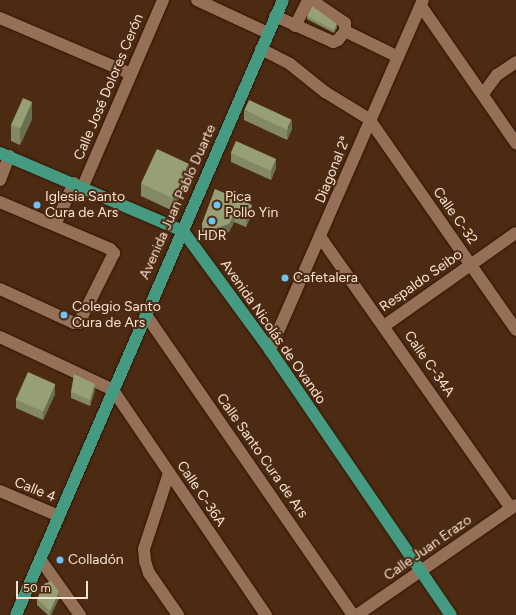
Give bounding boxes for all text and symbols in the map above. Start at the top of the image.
street label: Calle José Dolores Cerón [71,11,147,163]
street label: Avenida Juan Pablo Duarte [136,122,220,282]
street label: Diagonal 2ª [312,134,354,206]
street label: Calle C-32 [429,184,481,248]
place label: Iglesia Santo Cura de Ars [45,189,125,222]
place label: Pica Pollo Yin [225,189,278,222]
marker: Iglesia Santo Cura de Ars [32,200,42,210]
marker: Pica Pollo Yin [212,200,222,210]
marker: HDR [207,216,217,226]
place label: HDR [198,228,226,244]
street label: Respaldo Seibo [376,246,466,316]
street label: Avenida Nicolás de Ovando [217,257,329,407]
place label: Cafetalera [293,270,358,286]
marker: Cafetalera [280,273,290,283]
place label: Colegio Santo Cura de Ars [72,299,161,332]
marker: Colegio Santo Cura de Ars [59,310,69,320]
street label: Calle C-34A [400,328,458,400]
street label: Calle Santo Cura de Ars [213,391,311,521]
street label: Calle C-36A [173,458,229,530]
street label: Calle 4 [12,474,58,506]
street label: Calle Juan Erazo [381,512,475,584]
place label: Colladón [68,552,124,568]
marker: Colladón [55,555,65,565]
scale bar [18,573,90,599]
text: 50 m [23,581,51,595]

